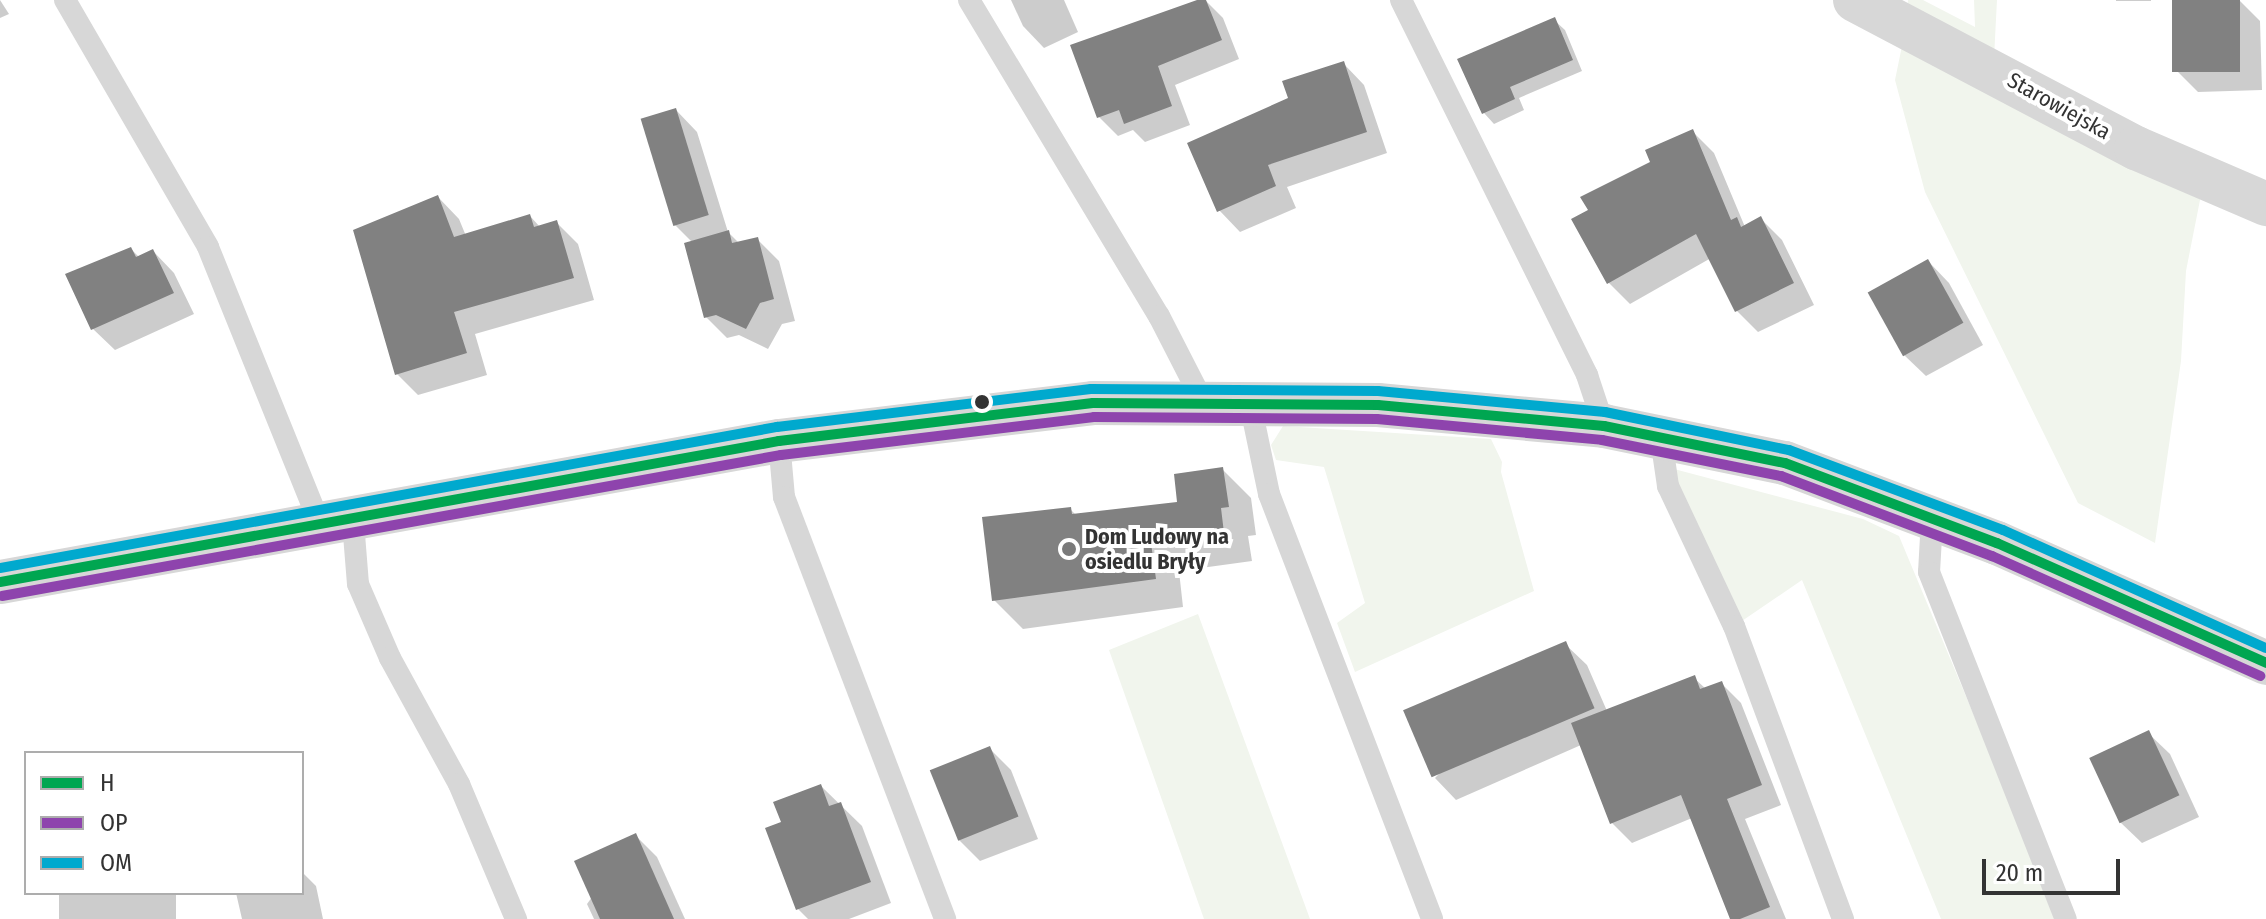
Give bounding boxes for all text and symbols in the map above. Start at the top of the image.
street label: Starowiejska [2003,67,2115,145]
unlabelled marker [974,394,990,410]
place label: Dom Ludowy na osiedlu Bryły [1085,523,1229,574]
marker: Dom Ludowy na osiedlu Bryły [1060,540,1078,558]
legend [24,751,304,895]
text: H [100,769,115,797]
text: OP [100,809,128,837]
scale bar [1986,843,2124,893]
text: OM [100,849,132,877]
text: 20 m [1996,859,2043,887]

